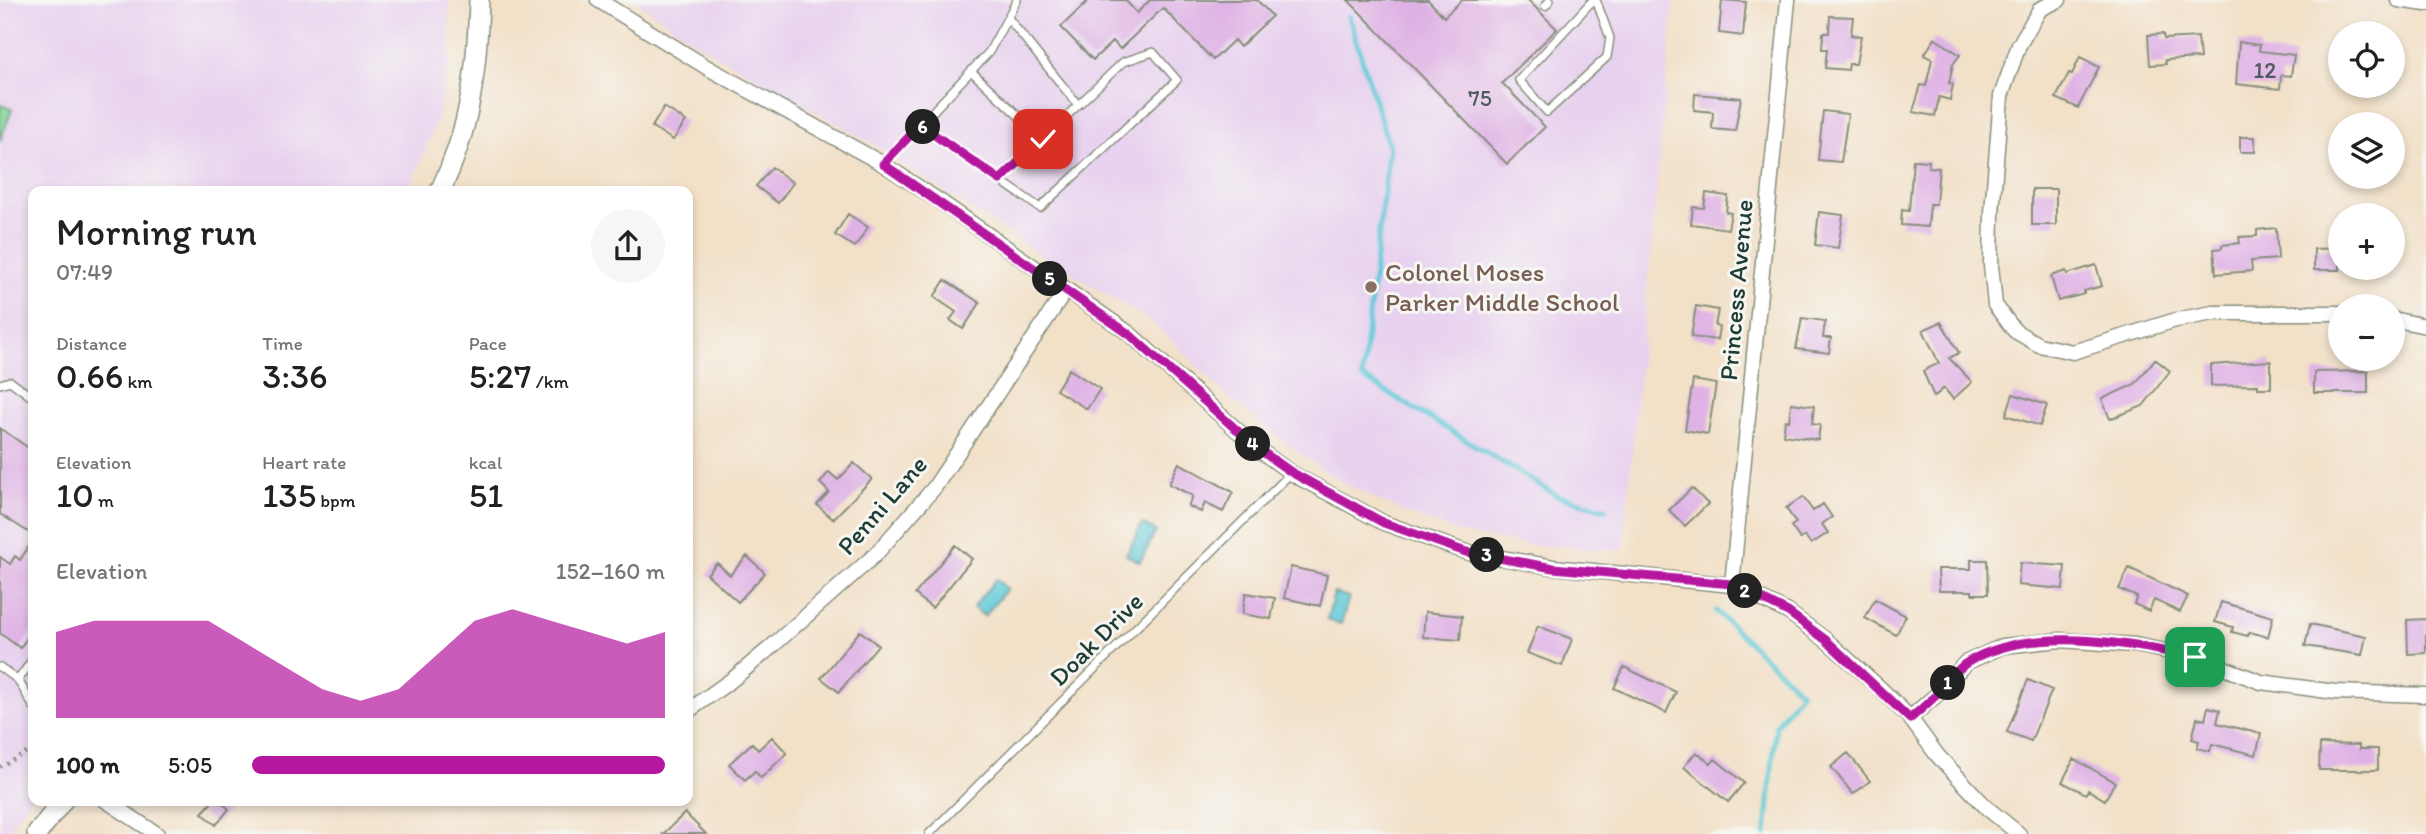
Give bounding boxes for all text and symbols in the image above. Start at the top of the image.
map controls [2328,21,2405,371]
button: locate [2328,21,2405,98]
house number: 12 [2254,56,2276,84]
house number: 75 [1468,84,1492,112]
pin [1013,109,1073,169]
pin: 6 [906,110,940,144]
button: layers [2328,112,2405,189]
text: 6 [917,115,928,138]
icon: check [1024,120,1062,158]
street label: Princess Avenue [1712,198,1760,382]
button: + [2328,203,2405,280]
text: Morning run [56,209,257,255]
button: share [591,209,665,283]
place label: Colonel Moses Parker Middle School [1385,256,1619,318]
text: 07:49 [56,258,113,286]
pin: 5 [1032,262,1068,296]
text: 5 [1045,267,1054,290]
marker: Colonel Moses Parker Middle School [1363,279,1379,295]
button: − [2328,294,2405,371]
text: Distance [56,332,127,355]
text: Time [262,332,303,355]
text: Pace [469,332,507,355]
text: 0.66 [56,355,123,397]
text: 3:36 [262,355,328,397]
text: 5:27 [469,355,531,397]
text: km [123,370,153,393]
text: /km [531,370,569,393]
pin: 4 [1236,426,1270,462]
text: 4 [1247,432,1258,455]
street label: Penni Lane [830,449,934,561]
text: Elevation [56,451,132,474]
text: Heart rate [262,451,346,474]
text: kcal [469,451,502,474]
text: 10 [56,474,94,516]
text: 135 [262,474,316,516]
text: 51 [469,474,503,516]
text: m [94,489,114,512]
text: bpm [316,489,356,512]
pin: 3 [1470,538,1504,572]
text: 3 [1481,543,1492,566]
text: Elevation [56,557,147,585]
text: 152–160 m [556,557,665,585]
pin: 2 [1728,574,1762,608]
text: 2 [1740,579,1750,602]
street label: Doak Drive [1042,585,1150,693]
pin [2165,627,2225,687]
icon: arrive [2176,638,2214,676]
pin: 1 [1930,666,1966,700]
text: 1 [1943,671,1952,694]
text: 100 m [56,751,120,779]
text: 5:05 [168,751,212,779]

